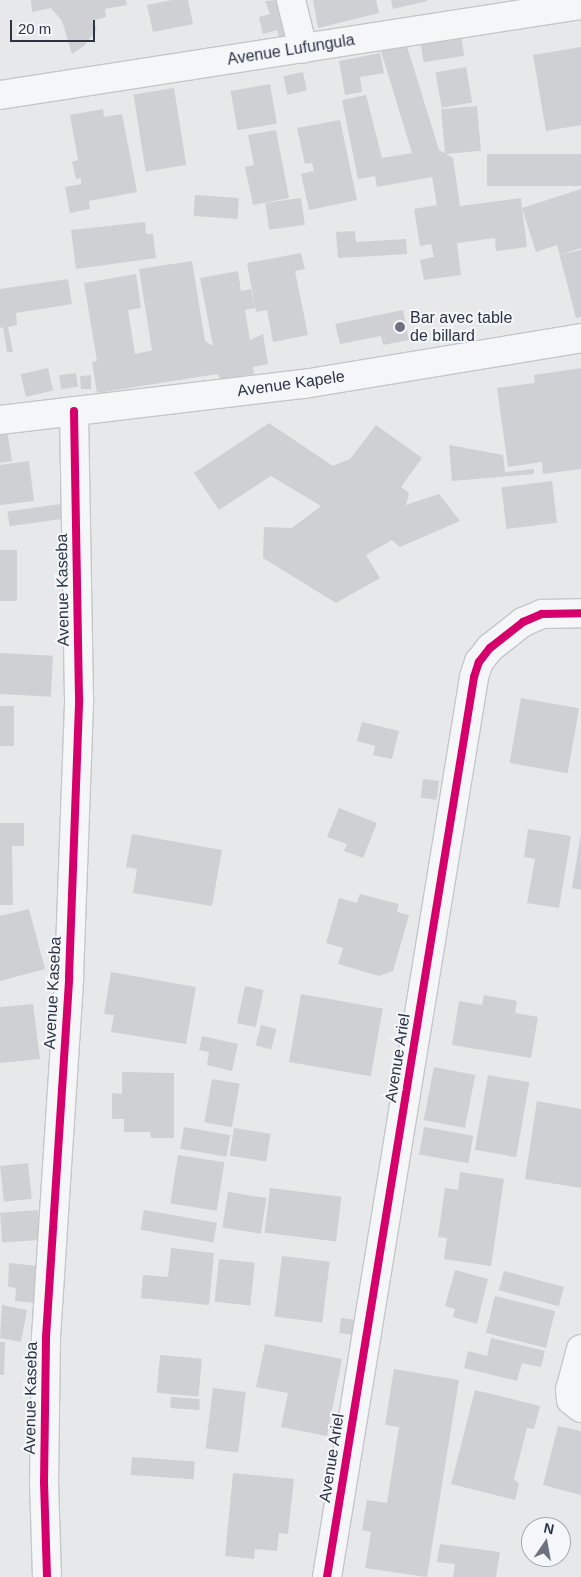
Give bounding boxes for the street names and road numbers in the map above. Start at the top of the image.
street label: Avenue Lufungula [226,30,356,70]
street label: Avenue Kapele [236,367,346,401]
street label: Avenue Kaseba [52,533,74,647]
street label: Avenue Kaseba [40,936,66,1050]
street label: Avenue Ariel [381,1012,415,1104]
street label: Avenue Kaseba [20,1341,42,1455]
street label: Avenue Ariel [315,1412,349,1504]

